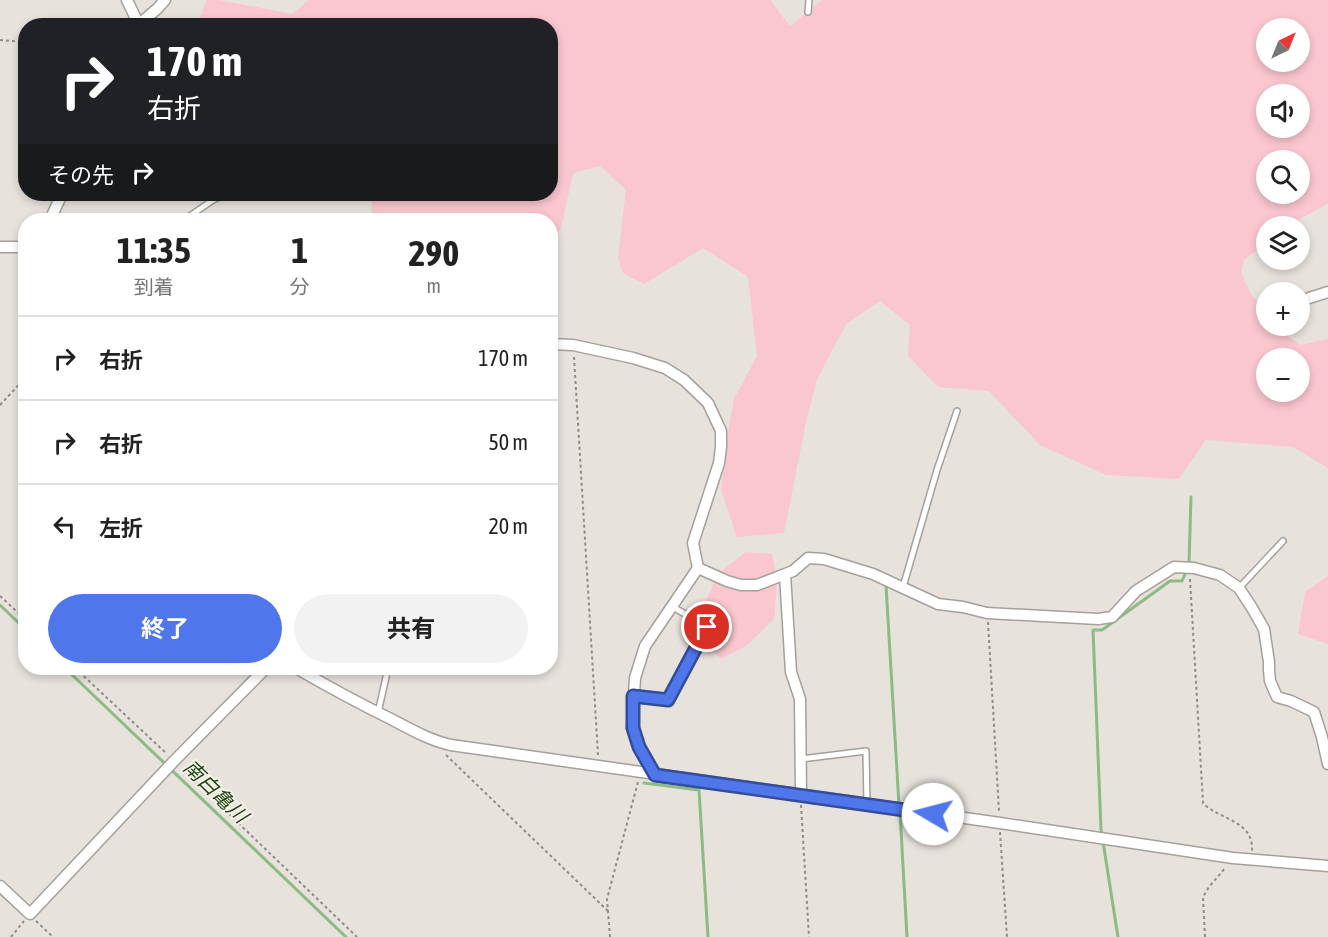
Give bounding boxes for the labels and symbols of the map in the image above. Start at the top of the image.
north arrow [1256,18,1310,72]
pin [681,601,732,652]
water label: 南白亀川 [179,755,254,828]
position arrow [901,782,965,846]

